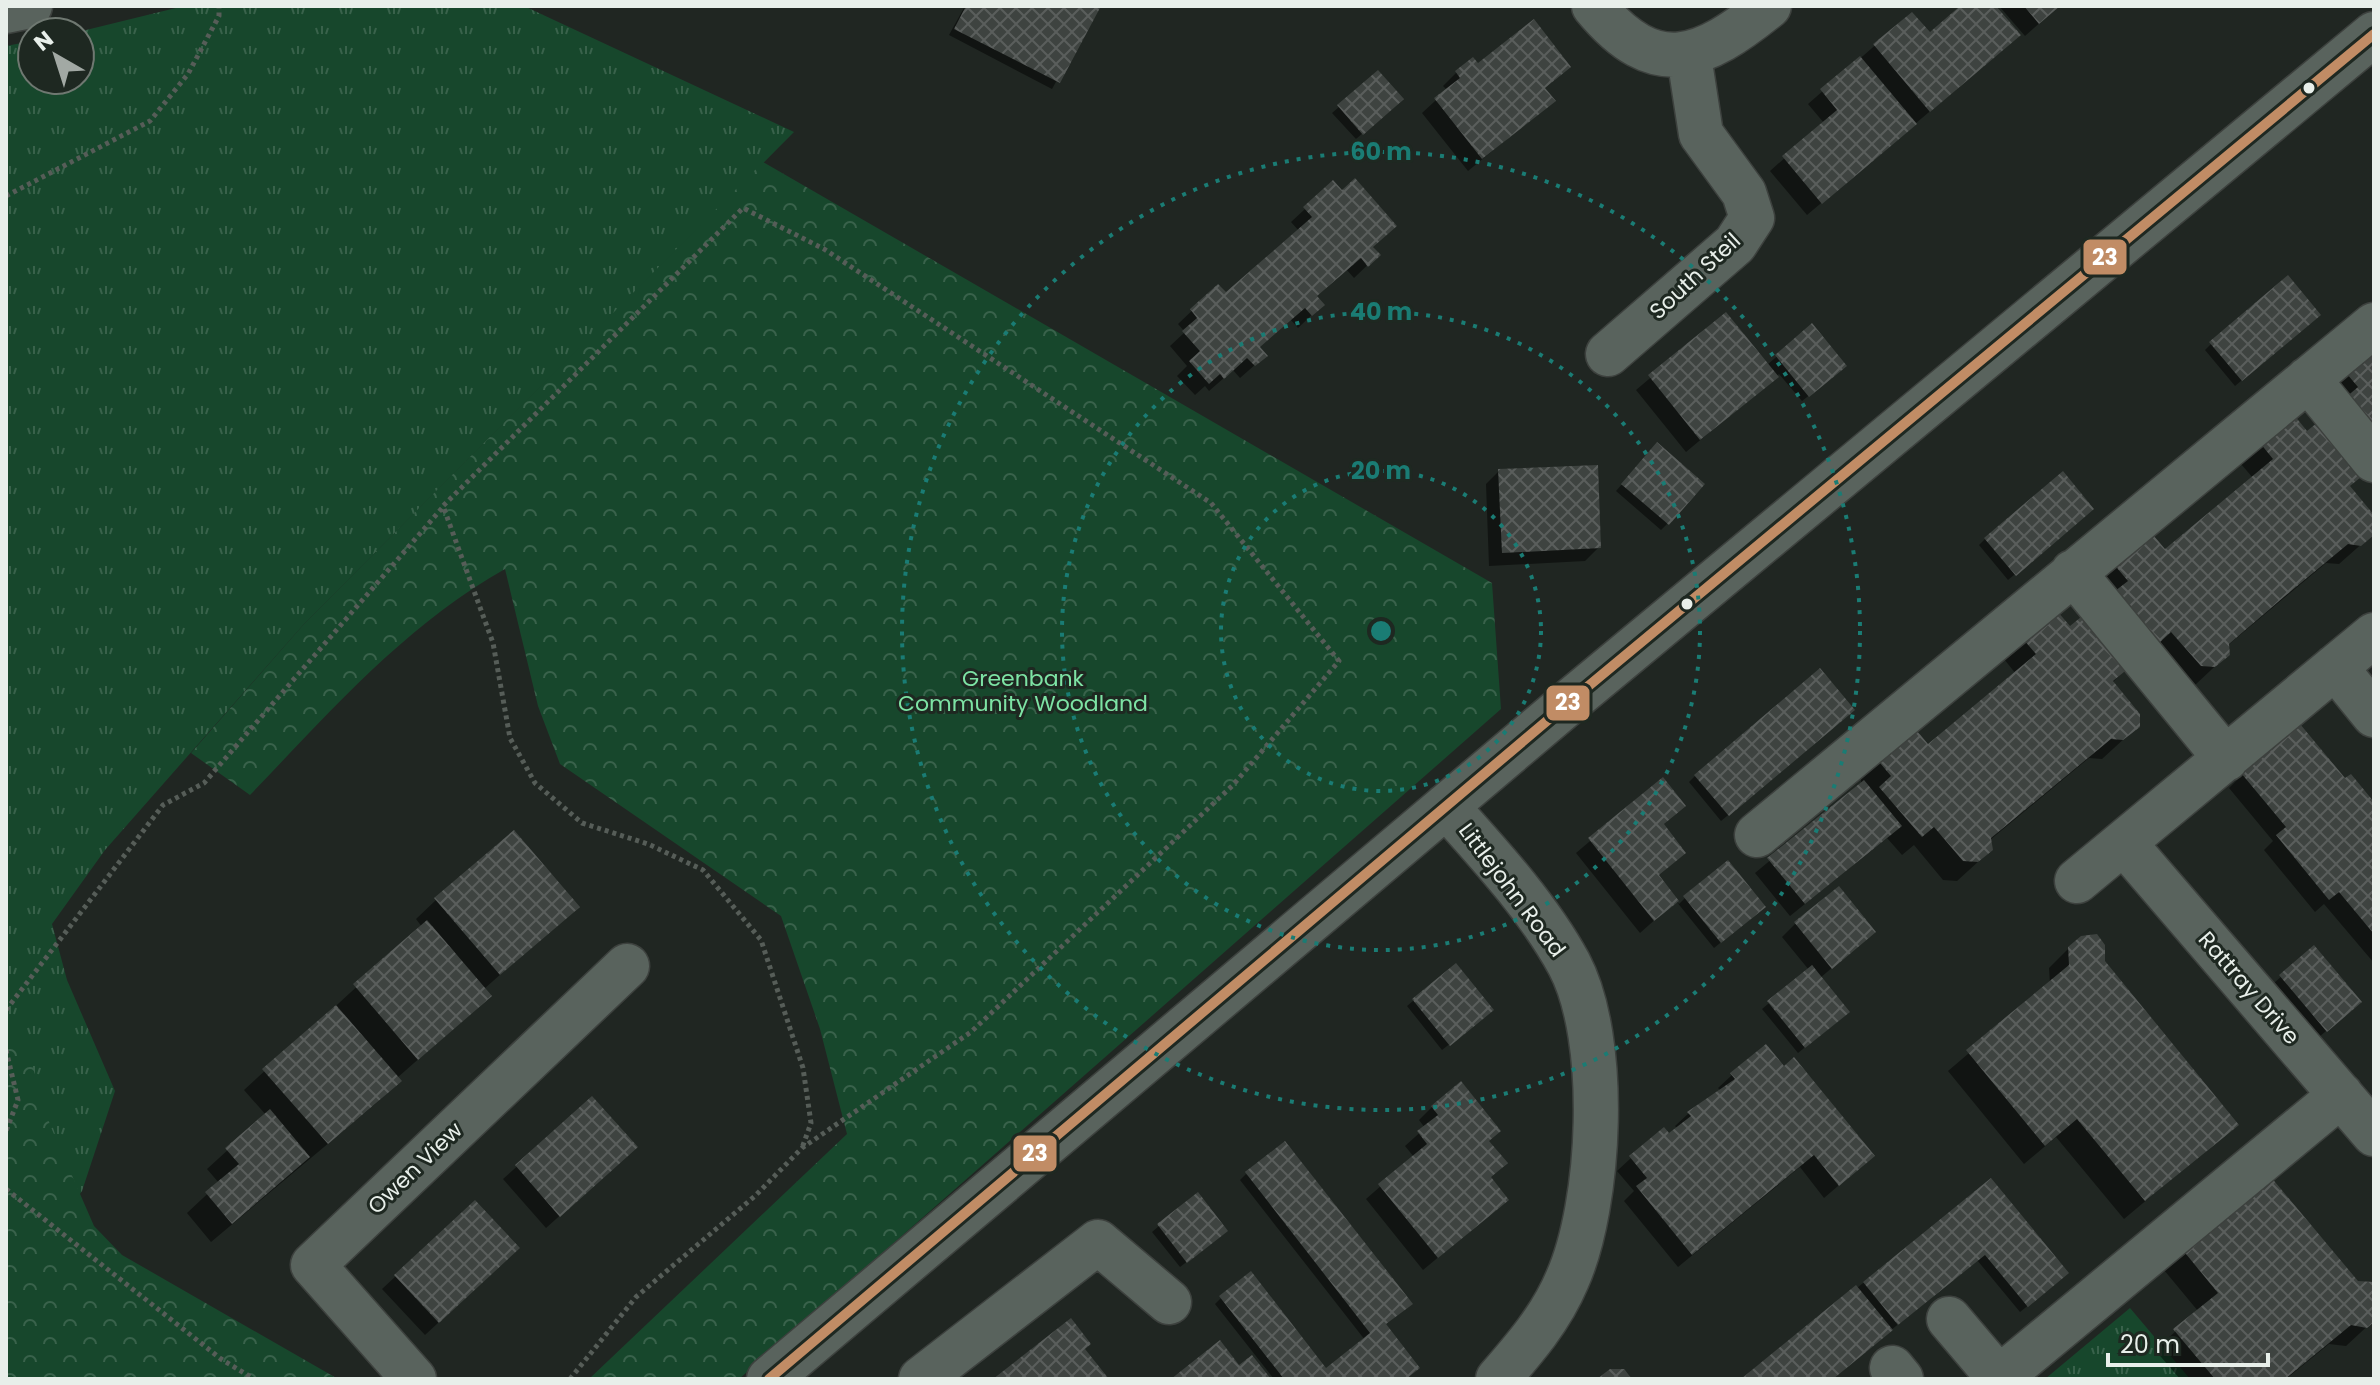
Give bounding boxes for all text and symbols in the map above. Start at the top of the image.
north arrow [16,16,96,96]
text: N [28,24,60,58]
unlabelled marker [2301,80,2317,96]
text: 60 m [1350,135,1412,168]
street label: South Steil [1643,226,1747,326]
line badge: 23 [2082,238,2128,276]
text: 23 [2092,242,2118,273]
text: 40 m [1350,295,1412,328]
text: 20 m [1351,454,1411,487]
unlabelled marker [1679,596,1695,612]
centre of rings [1367,617,1395,645]
park label: Greenbank Community Woodland [898,663,1148,719]
line badge: 23 [1545,684,1591,722]
text: 23 [1555,687,1581,718]
street label: Littlejohn Road [1451,816,1573,964]
street label: Rattray Drive [2191,925,2307,1051]
street label: Owen View [361,1115,469,1221]
line badge: 23 [1012,1134,1058,1173]
text: 23 [1022,1138,1048,1169]
scale bar [2108,1317,2268,1367]
text: 20 m [2120,1328,2180,1361]

